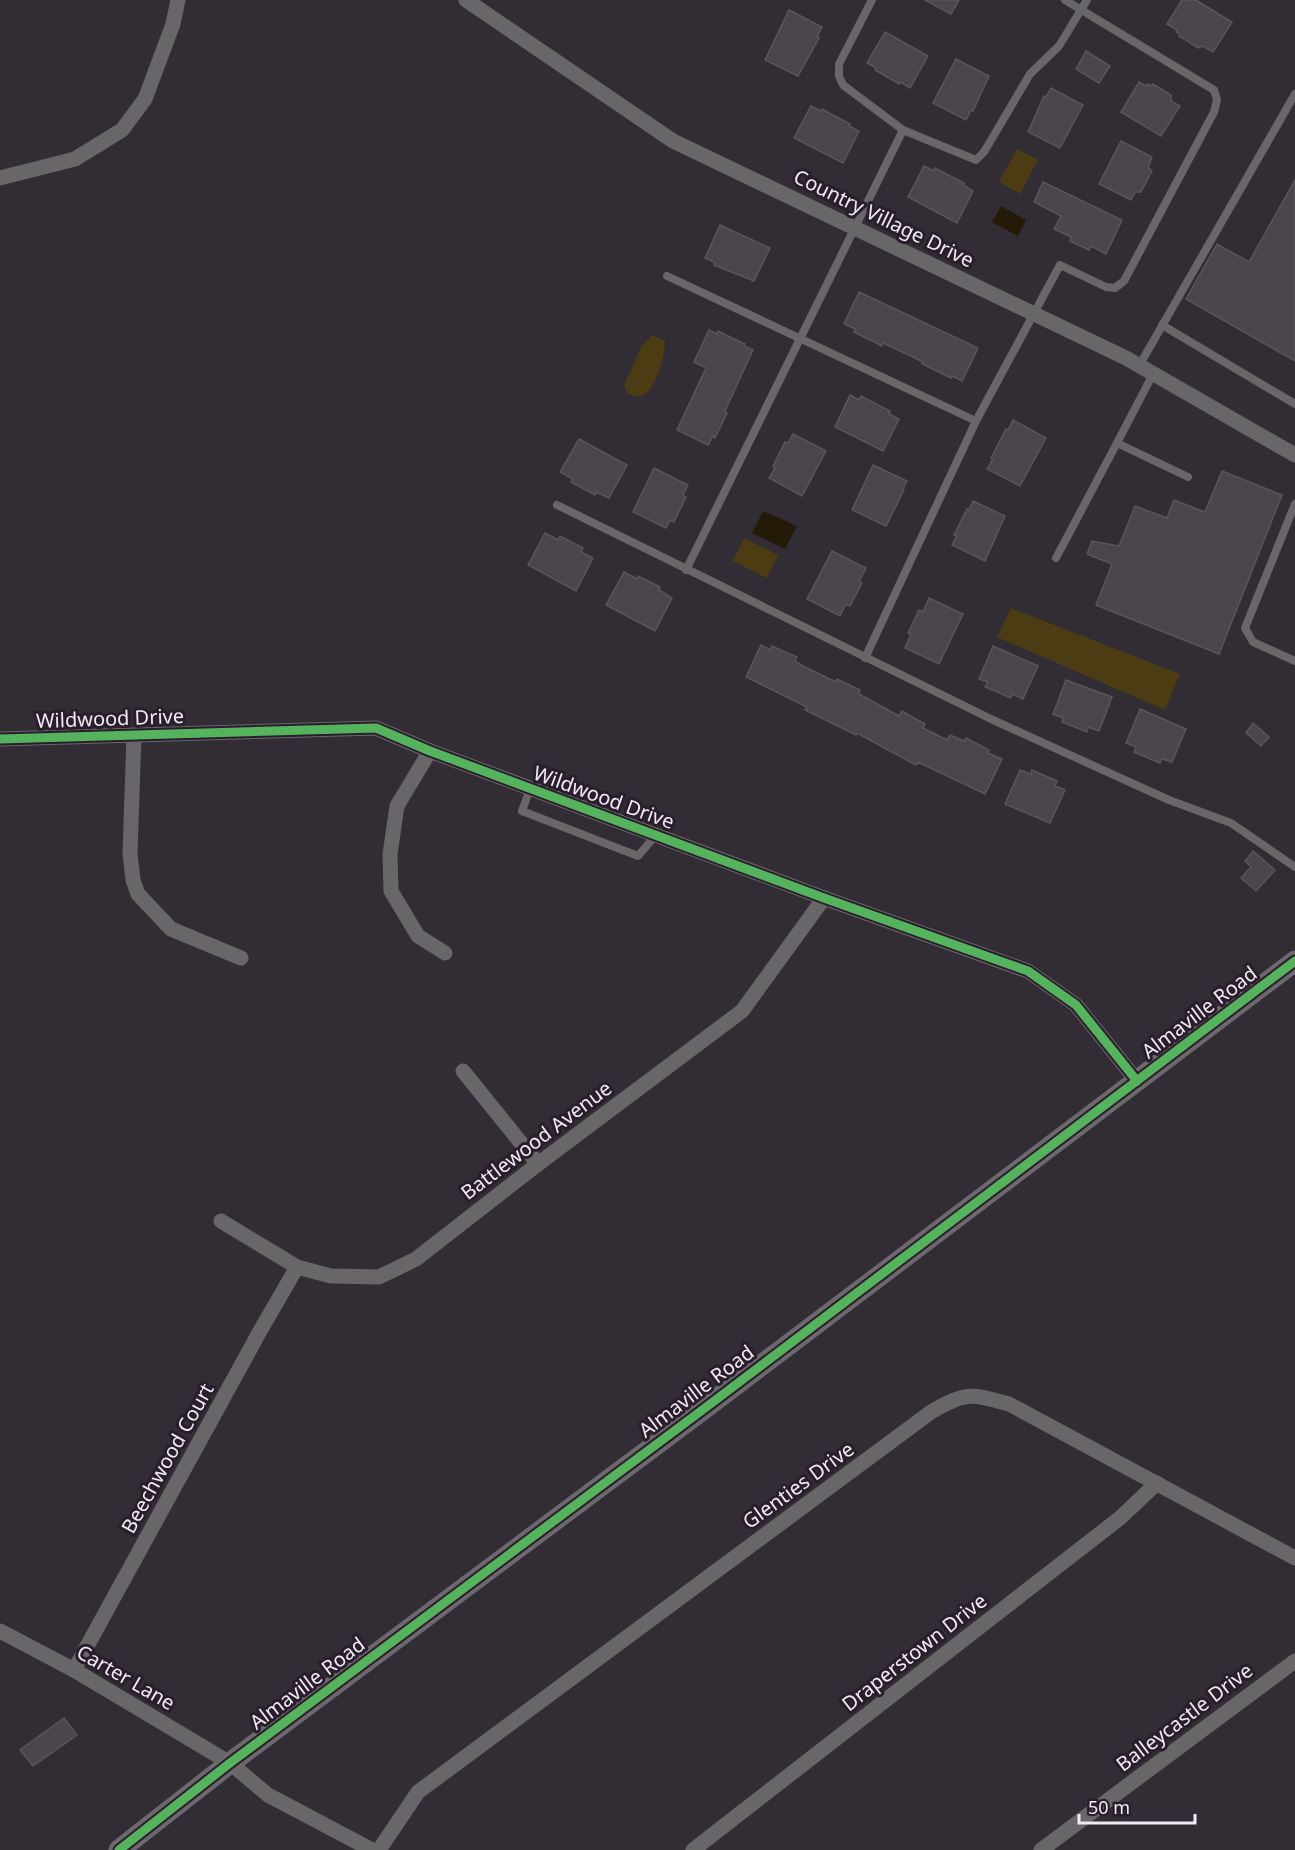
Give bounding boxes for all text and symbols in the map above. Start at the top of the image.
street label: Country Village Drive [789,163,979,273]
street label: Wildwood Drive [36,702,184,734]
street label: Wildwood Drive [530,759,678,835]
street label: Almaville Road [1136,960,1262,1064]
street label: Battlewood Avenue [455,1074,617,1206]
street label: Almaville Road [633,1339,759,1443]
street label: Beechwood Court [115,1378,219,1538]
street label: Glenties Drive [737,1436,859,1534]
street label: Draperstown Drive [836,1587,992,1717]
street label: Almaville Road [244,1631,370,1735]
street label: Carter Lane [72,1638,180,1716]
street label: Balleycastle Drive [1110,1657,1258,1777]
scale bar [1079,1787,1194,1825]
text: 50 m [1088,1795,1130,1819]

